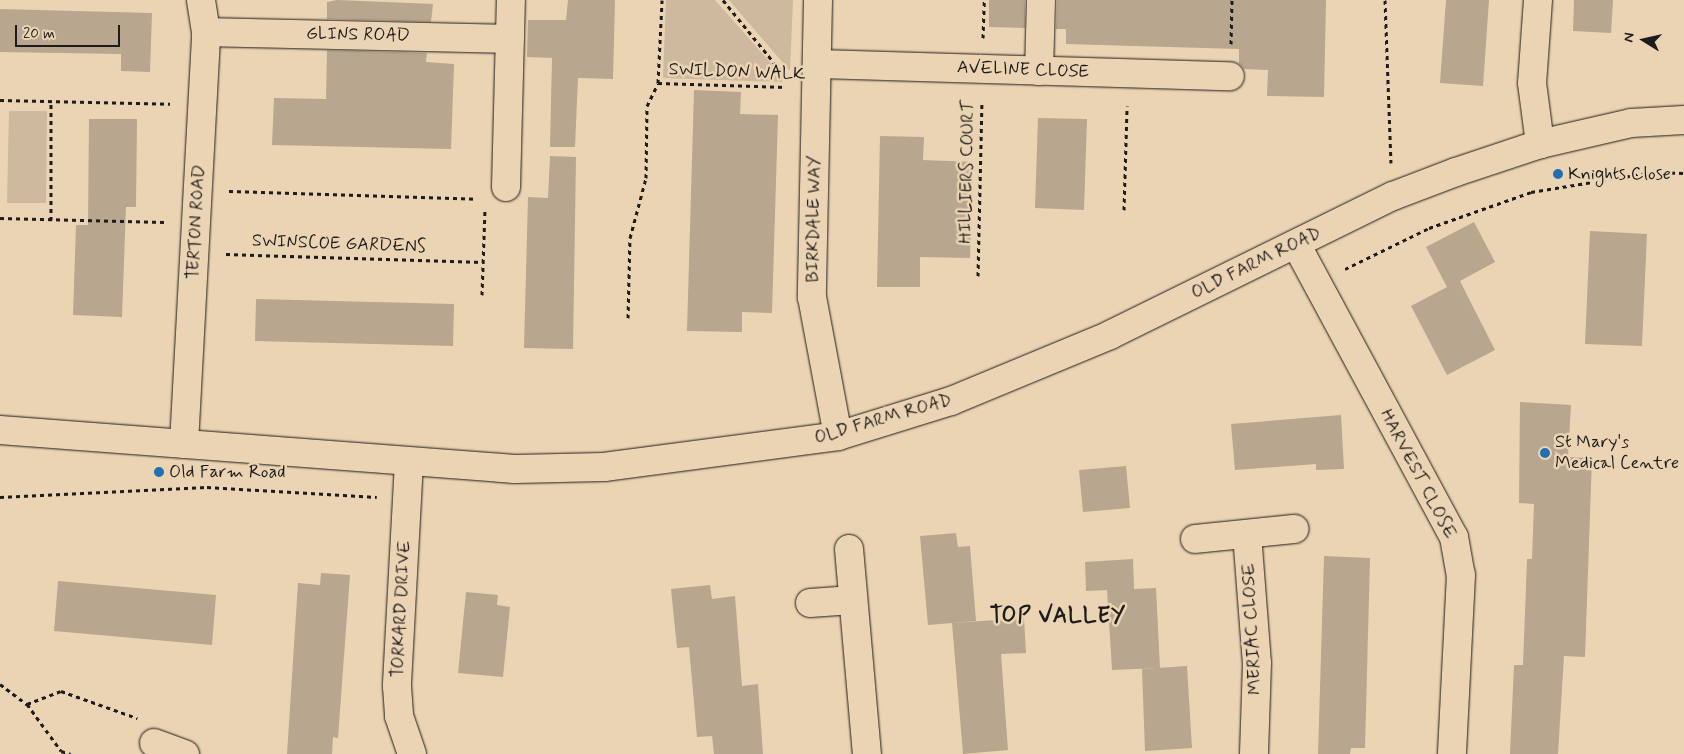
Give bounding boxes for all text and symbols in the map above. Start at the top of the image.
scale bar [18,15,122,47]
north arrow [1619,15,1669,65]
street label: GLINS ROAD [306,23,410,47]
text: 20 m [23,24,55,44]
text: N [1620,31,1639,44]
street label: AVELINE CLOSE [955,57,1091,83]
street label: SWILDON WALK [669,59,805,85]
street label: HILLIERS COURT [955,100,979,244]
street label: BIRKDALE WAY [802,155,826,283]
place label: Knights Close [1568,163,1671,185]
street label: TERTON ROAD [182,164,210,280]
marker: Knights Close [1552,168,1564,180]
street label: OLD FARM ROAD [1190,223,1322,303]
street label: SWINSCOE GARDENS [252,230,426,258]
street label: OLD FARM ROAD [814,390,952,448]
street label: HARVEST CLOSE [1375,405,1461,543]
place label: St Mary's Medical Centre [1555,432,1676,474]
marker: St Mary's Medical Centre [1539,447,1551,459]
place label: Old Farm Road [169,461,285,483]
marker: Old Farm Road [153,466,165,478]
street label: TORKARD DRIVE [387,539,415,679]
street label: MERIAC CLOSE [1238,562,1266,696]
district label: TOP VALLEY [989,604,1127,630]

